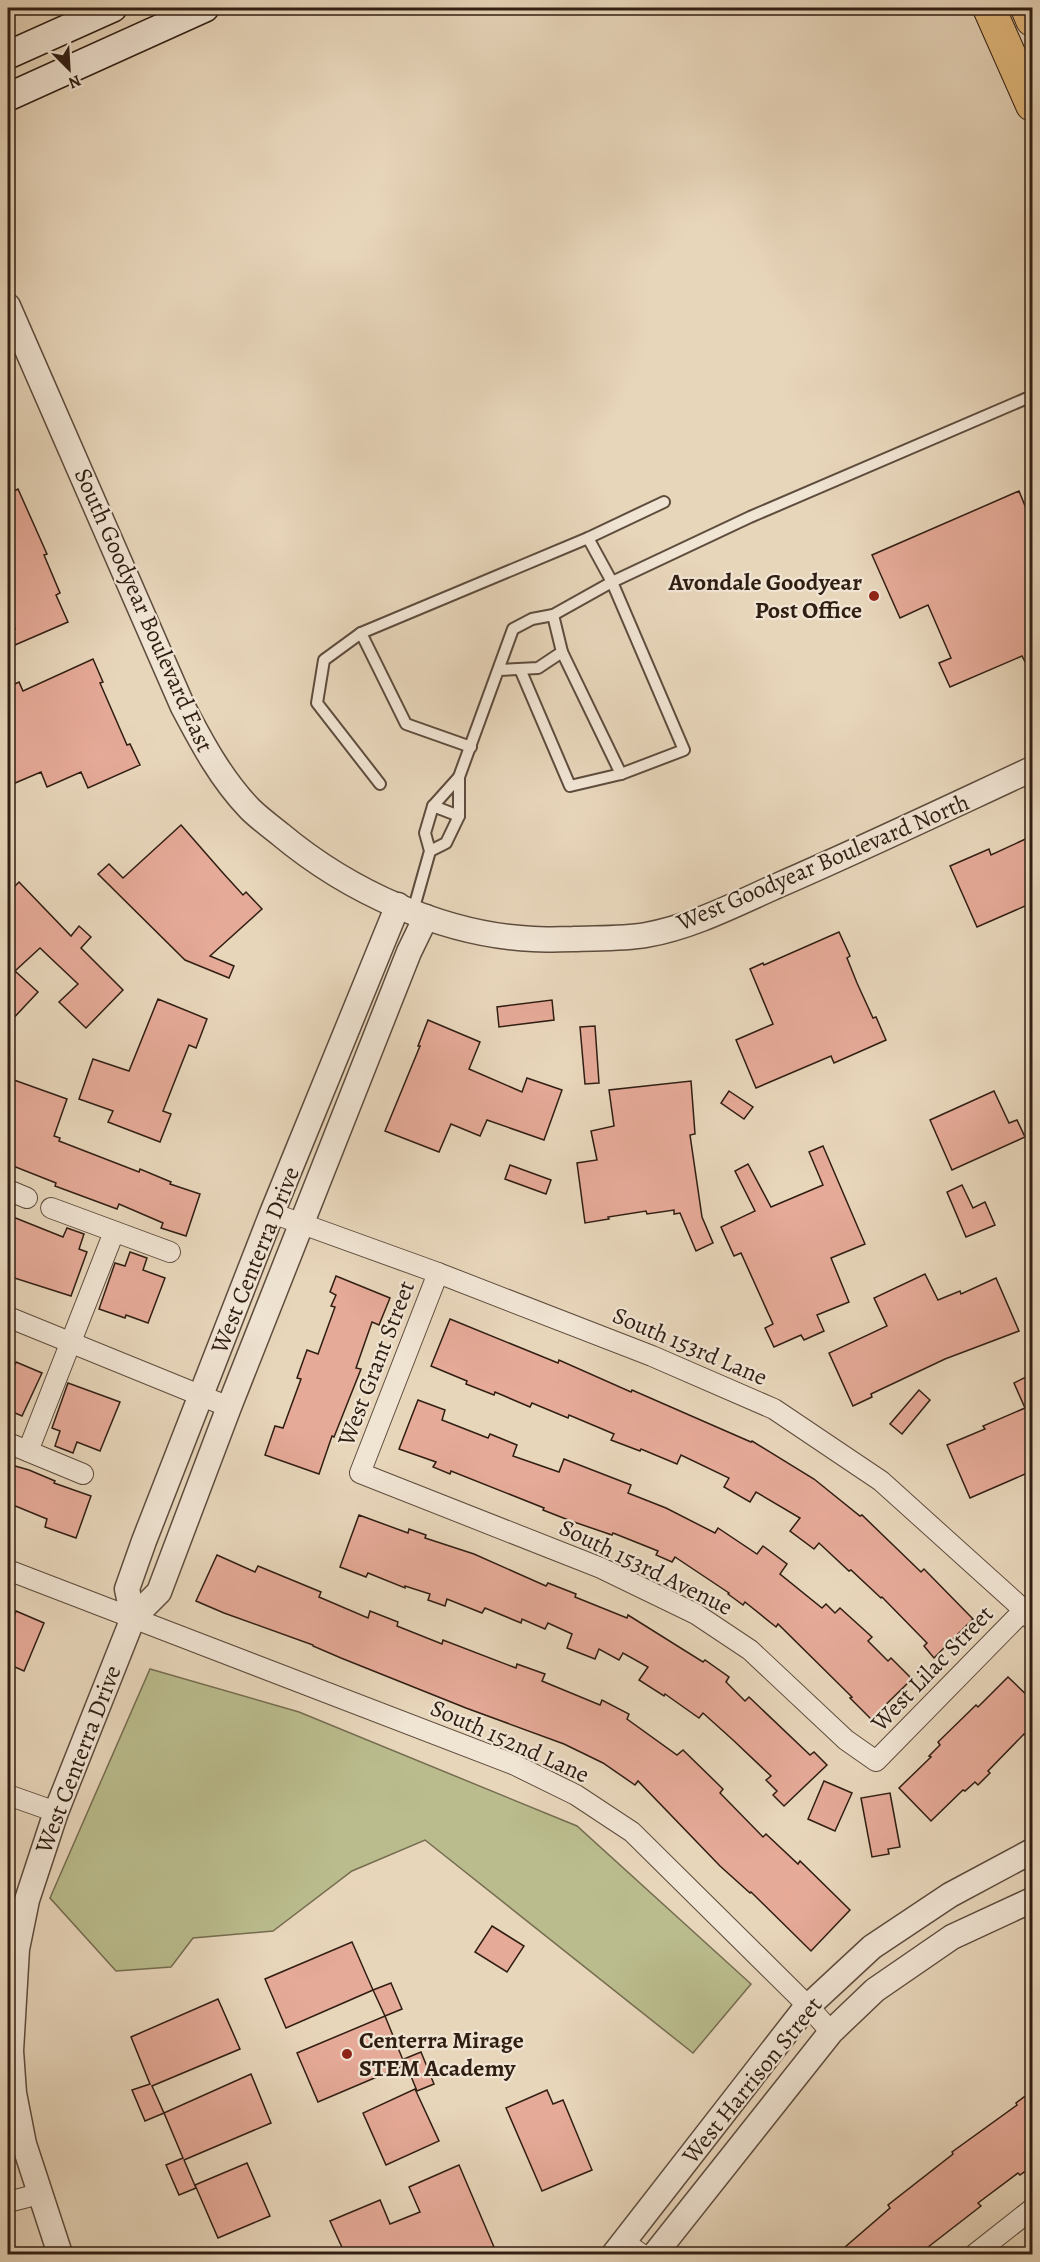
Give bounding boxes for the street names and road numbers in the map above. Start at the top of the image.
street label: South Goodyear Boulevard East [67,463,221,757]
street label: West Goodyear Boulevard North [671,786,974,939]
street label: West Centerra Drive [203,1162,307,1359]
street label: West Grant Street [329,1276,422,1451]
street label: South 153rd Lane [608,1299,772,1393]
street label: South 153rd Avenue [554,1511,738,1623]
street label: West Lilac Street [863,1598,1000,1739]
street label: West Centerra Drive [27,1660,129,1858]
street label: South 152nd Lane [426,1692,594,1790]
street label: West Harrison Street [674,1990,829,2171]

